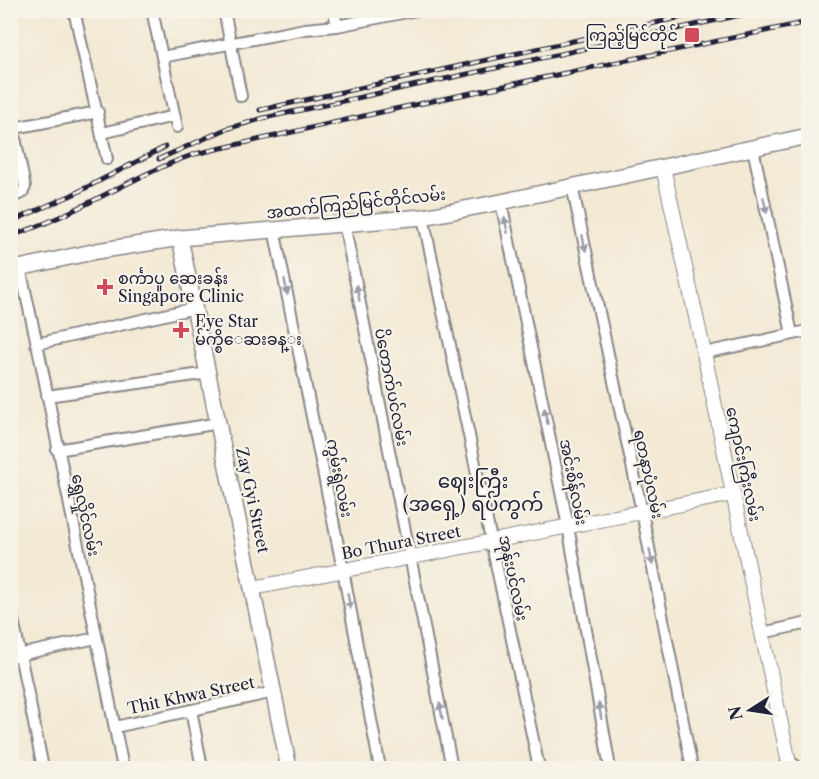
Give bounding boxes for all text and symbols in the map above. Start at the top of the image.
place label: ကြည့်မြင်တိုင် [585,24,678,50]
marker: ကြည့်မြင်တိုင် [683,26,701,44]
street label: အထက်ကြည်မြင်တိုင်လမ်း [265,183,447,227]
one-way arrow [761,196,770,215]
one-way arrow [501,215,510,234]
one-way arrow [580,234,589,253]
place label: စင်္ကာပူ ဆေးခန်း Singapore Clinic [118,267,244,306]
one-way arrow [282,277,291,296]
marker: စင်္ကာပူ ဆေးခန်း Singapore Clinic [96,278,114,296]
one-way arrow [352,284,362,303]
place label: Eye Star မ်က္စိေဆးခန္း [195,311,302,353]
marker: Eye Star မ်က္စိေဆးခန္း [172,321,190,339]
street label: ပိတောက်ပင်လမ်း [371,326,414,448]
street label: ကျောင်းကြီးလမ်း [718,405,767,524]
one-way arrow [541,406,550,425]
street label: ရတနာပုံလမ်း [625,427,669,521]
street label: ကွမ်းရွဲလမ်း [319,437,358,520]
street label: အင်းစိန်လမ်း [552,437,593,528]
street label: Zay Gyi Street [232,445,274,555]
district label: ဈေးကြီး (အရှေ့) ရပ်ကွက် [402,467,544,521]
street label: ရွှေလှိုင်လမ်း [64,472,105,559]
street label: Bo Thura Street [340,521,463,563]
street label: အုန်းပင်လမ်း [490,533,534,624]
one-way arrow [647,548,656,567]
one-way arrow [345,592,354,611]
street label: Thit Khwa Street [126,672,257,718]
north arrow [720,680,780,740]
one-way arrow [436,701,445,720]
one-way arrow [596,701,605,720]
text: N [724,704,747,722]

